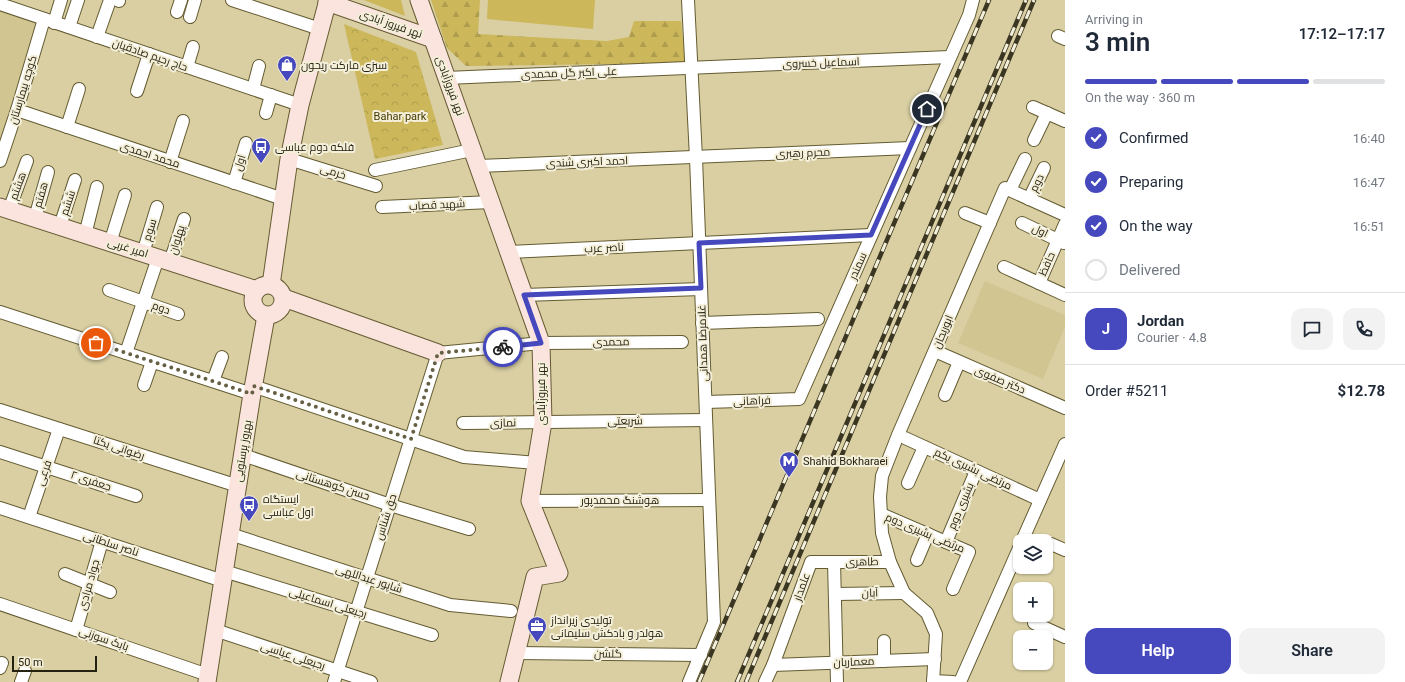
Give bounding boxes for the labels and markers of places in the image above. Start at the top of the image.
shop icon: سبزی مارکت ریحون [276,54,298,82]
place label: سبزی مارکت ریحون [301,59,387,72]
pin [910,92,944,126]
bus stop icon: فلکه دوم عباسی [250,136,272,164]
place label: فلکه دوم عباسی [275,141,354,155]
pin [79,326,113,360]
metro station icon: Shahid Bokharaei [778,450,800,478]
place label: Shahid Bokharaei [803,455,888,468]
place label: ایستگاه اول عباسی [263,493,314,519]
bus stop icon: ایستگاه اول عباسی [238,494,260,522]
place label: تولیدی زیرانداز هولدر و بادکش سلیمانی [550,614,663,640]
office icon: تولیدی زیرانداز هولدر و بادکش سلیمانی [526,615,548,643]

